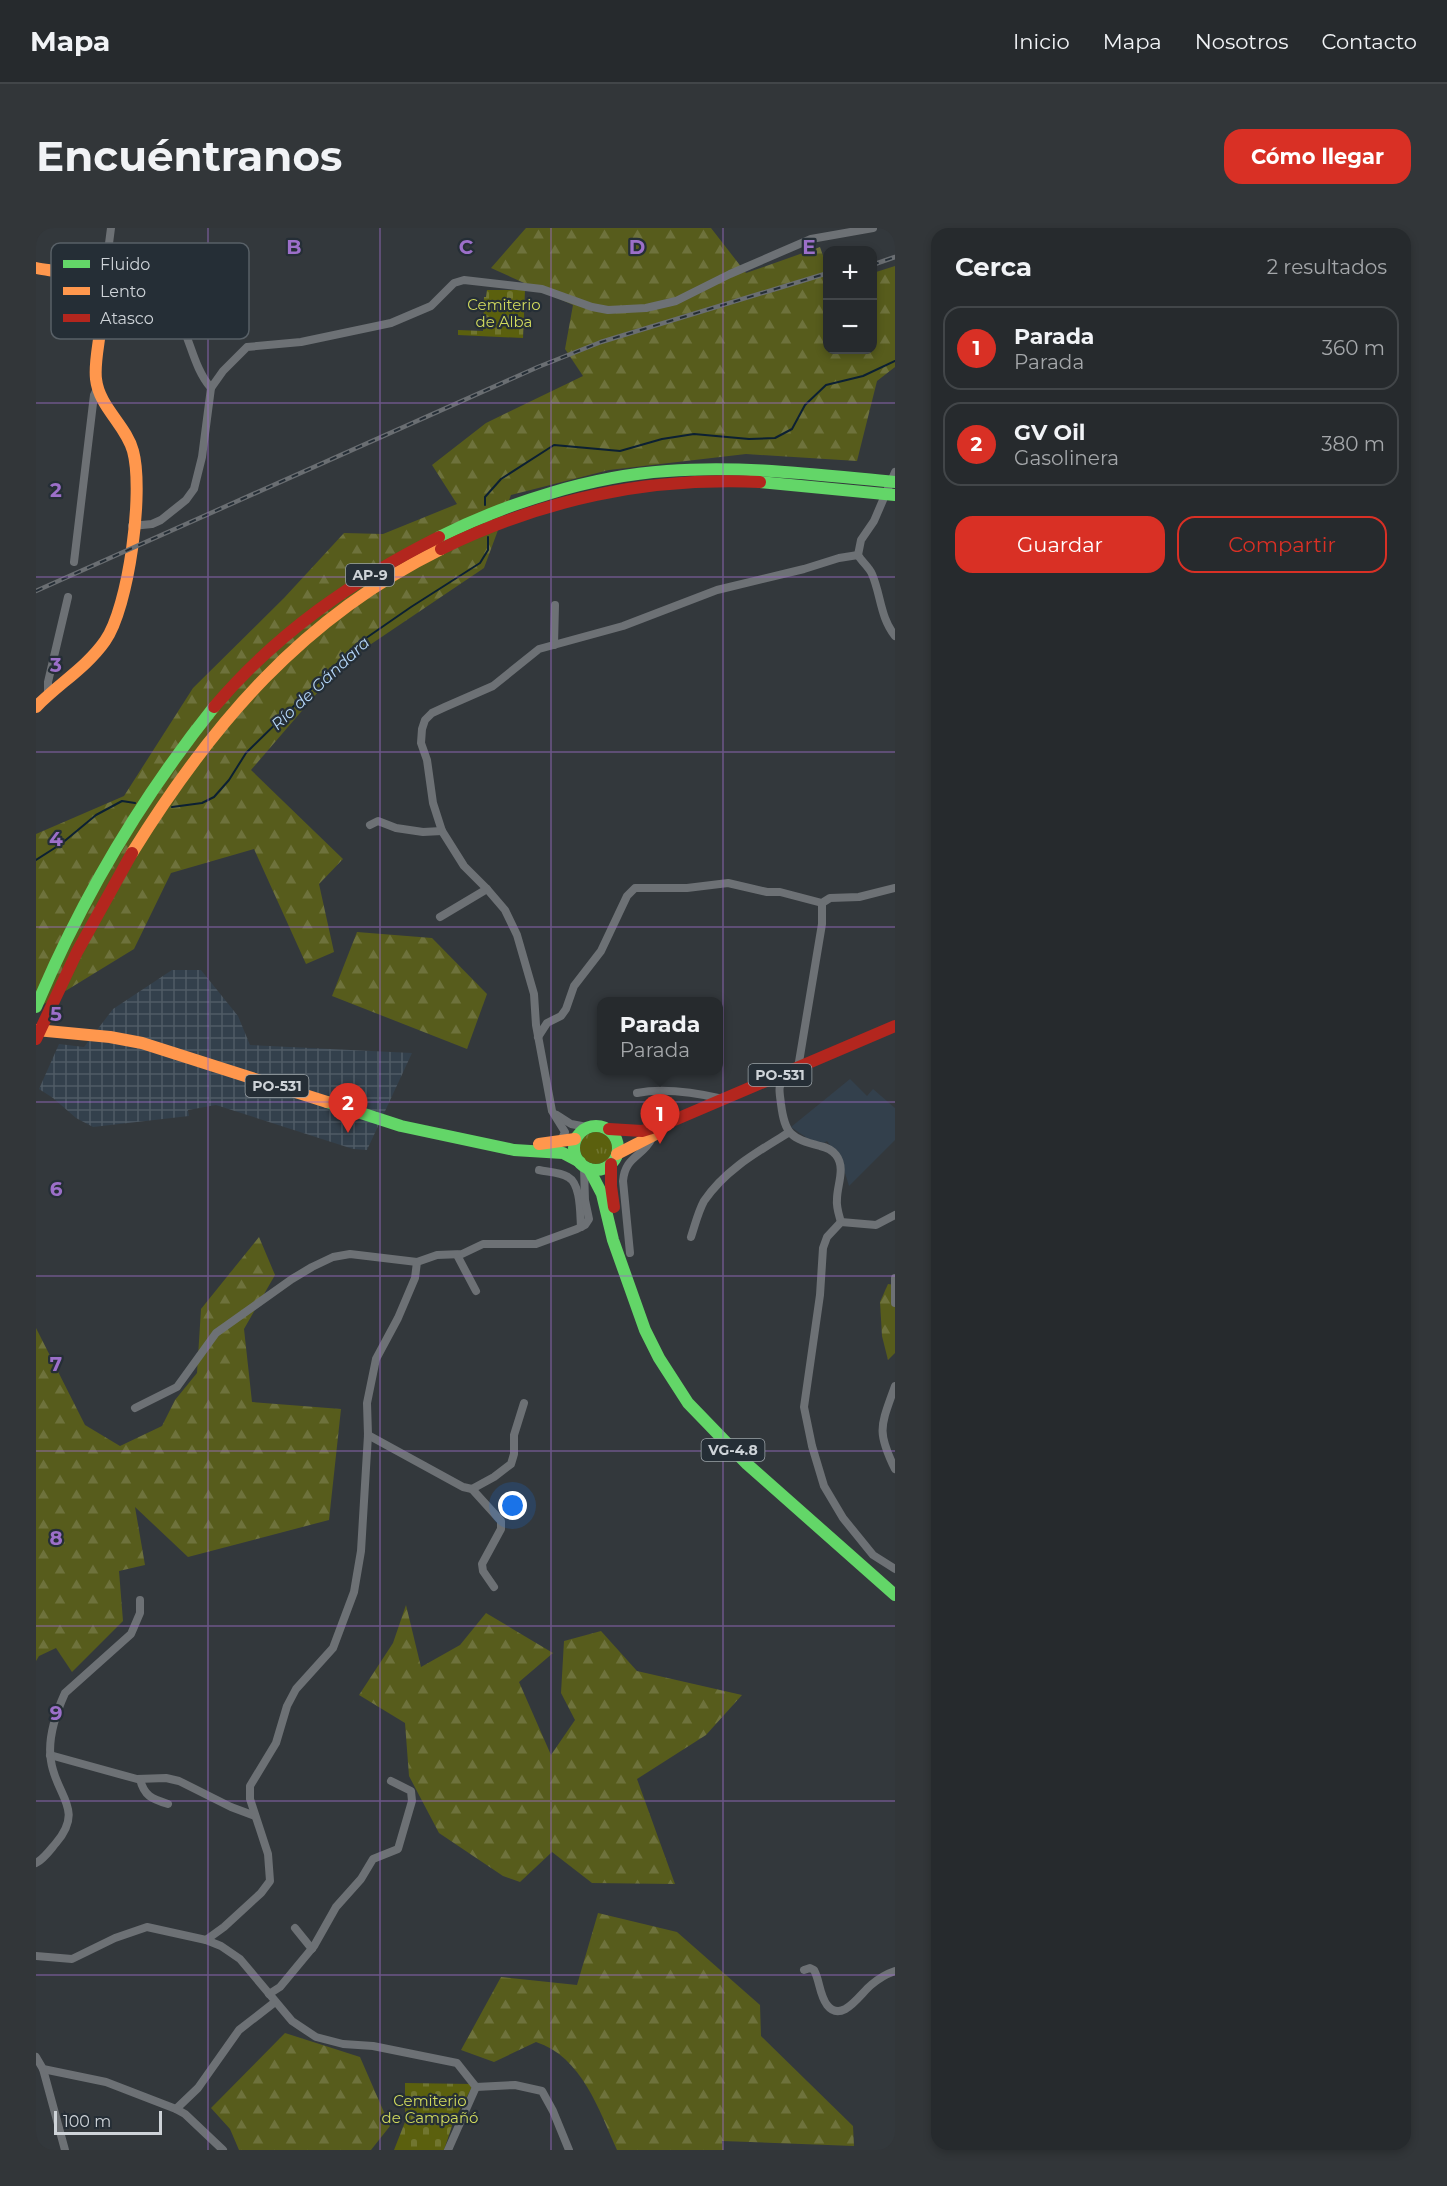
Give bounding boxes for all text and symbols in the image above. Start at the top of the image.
text: Mapa [30,24,110,58]
text: Inicio [1013,29,1070,54]
text: Mapa [1103,29,1162,54]
text: Nosotros [1195,29,1288,54]
text: Contacto [1321,29,1417,54]
button: Cómo llegar [1224,129,1411,184]
text: Encuéntranos [36,130,342,182]
text: B [286,235,302,259]
text: C [459,235,474,259]
text: D [629,235,645,259]
text: E [802,235,816,259]
legend [51,243,249,339]
map controls [823,246,877,354]
button: + [823,246,877,300]
text: Cerca [955,251,1032,283]
text: Fluido [100,255,150,274]
text: 2 resultados [1267,255,1387,279]
text: Lento [100,282,146,301]
park label: Cemiterio de Alba [467,295,541,331]
button: − [823,300,877,354]
text: Atasco [100,309,154,328]
text: Parada [1014,323,1094,350]
text: 1 [973,336,980,360]
text: 360 m [1322,336,1385,360]
text: Parada [1014,350,1084,374]
text: GV Oil [1014,419,1085,446]
text: 2 [971,432,982,456]
text: 380 m [1321,432,1385,456]
text: Gasolinera [1014,446,1119,470]
text: 2 [50,478,62,502]
button: Guardar [955,516,1165,573]
button: Compartir [1177,516,1387,573]
road number: AP-9 [346,564,394,586]
water label: Río de Gándara [267,633,374,734]
text: 3 [49,653,62,677]
text: 4 [49,827,63,851]
popup [597,997,723,1075]
text: 5 [50,1002,62,1026]
text: Parada [620,1011,700,1038]
text: Parada [620,1038,690,1062]
road number: PO-531 [748,1064,812,1086]
road number: PO-531 [246,1075,308,1097]
pin: 2 [328,1084,368,1133]
pin: 1 [640,1094,680,1144]
text: 6 [50,1177,63,1201]
text: 7 [50,1352,62,1376]
road number: VG-4.8 [702,1439,764,1461]
your location [498,1491,527,1520]
text: 8 [49,1526,63,1550]
text: 9 [50,1701,62,1725]
park label: Cemiterio de Campañó [382,2091,478,2127]
scale bar [54,2108,162,2136]
text: 100 m [63,2112,111,2131]

